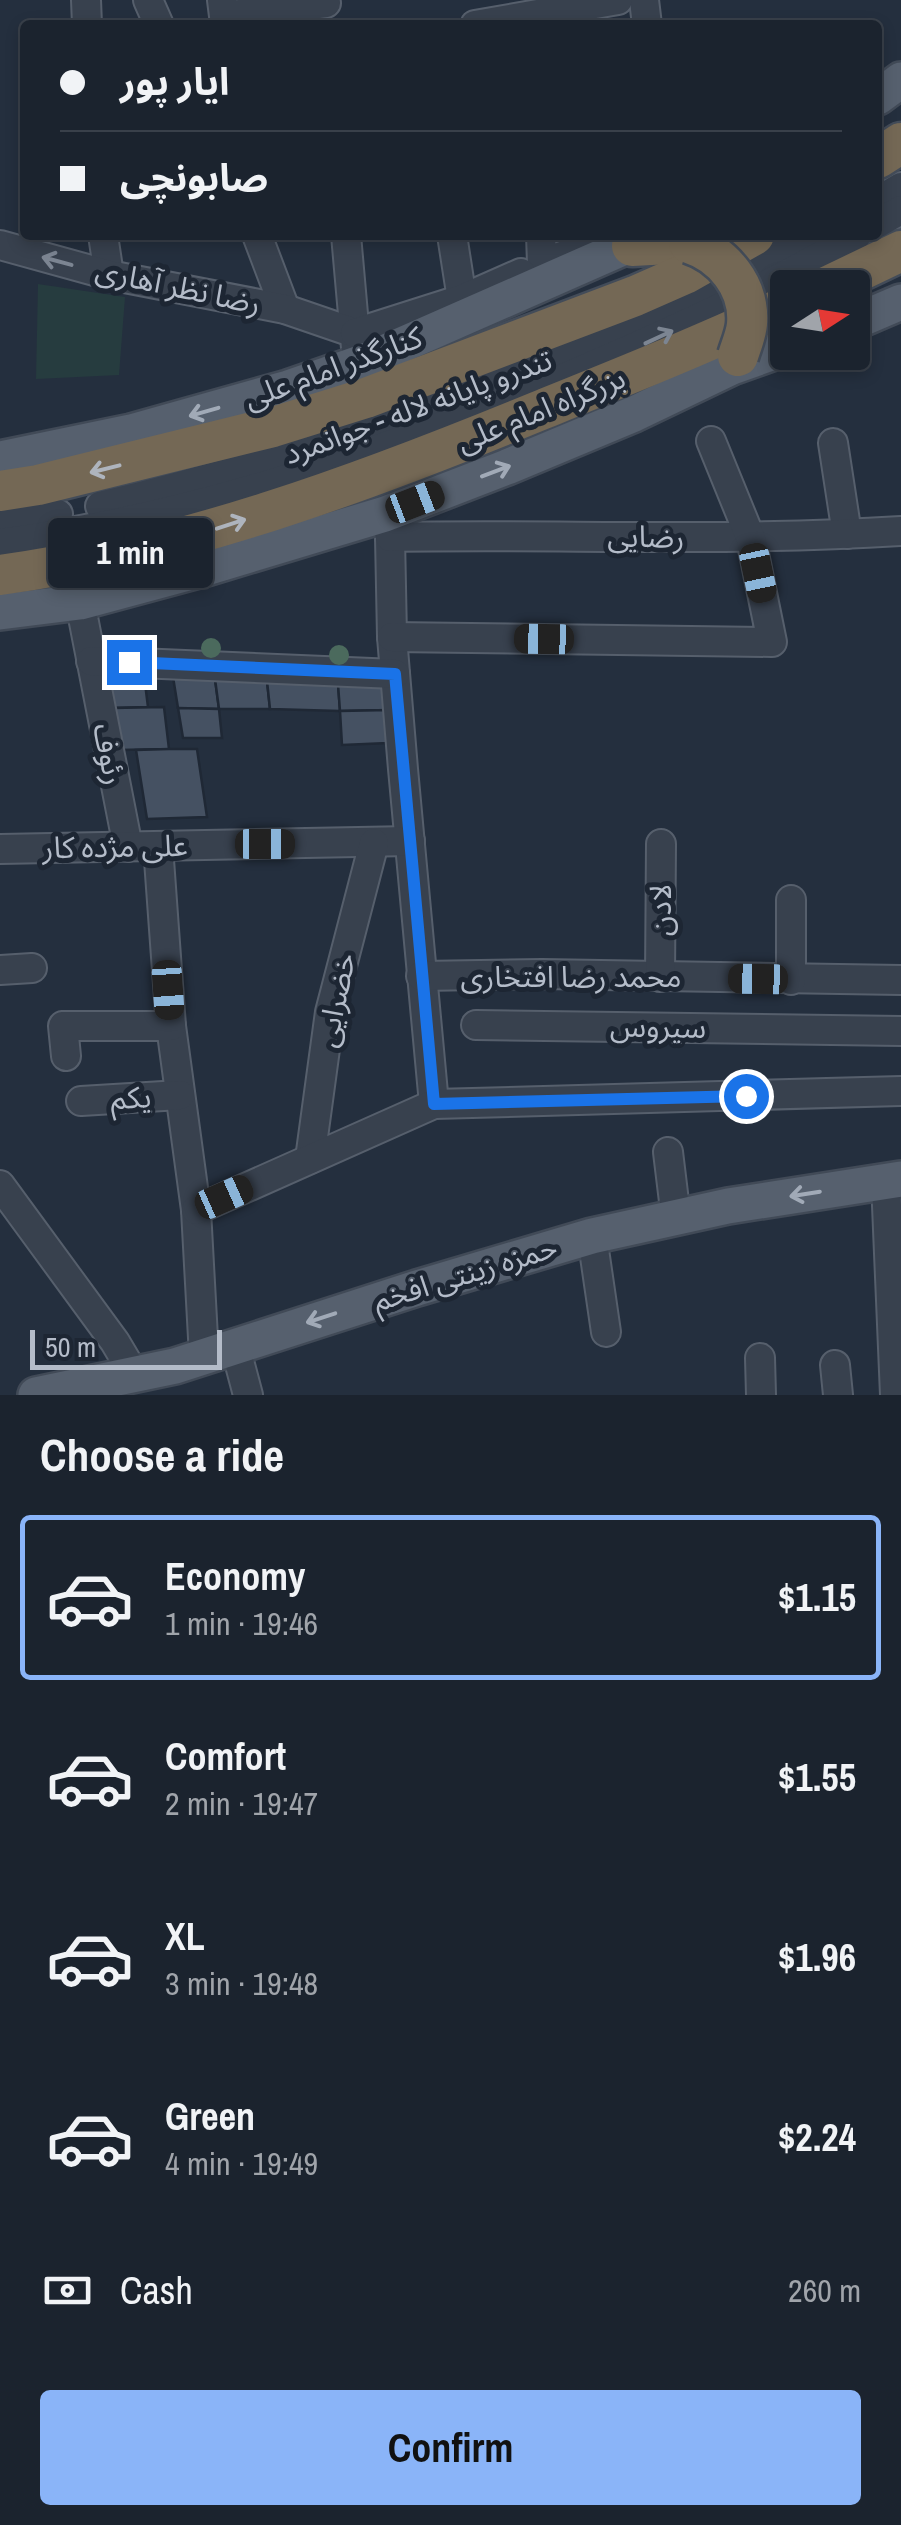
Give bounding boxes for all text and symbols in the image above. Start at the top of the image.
text: ایار پور [120,56,229,107]
text: صابونچی [120,152,268,203]
street label: رضا نظر آهاری [92,249,264,323]
one-way arrow [42,250,73,269]
north arrow [770,270,870,370]
map controls [770,270,870,370]
street label: کنارگذر امام علی [238,316,429,421]
one-way arrow [643,327,674,345]
street label: تندرو پایانه لاله - جوانمرد [278,339,557,473]
street label: بزرگراه امام علی [450,357,632,464]
one-way arrow [189,403,221,422]
one-way arrow [90,461,122,479]
one-way arrow [481,461,511,479]
car [382,477,448,527]
one-way arrow [215,513,247,531]
street label: رضایی [607,515,685,557]
callout: 1 min [46,517,212,587]
text: 1 min [96,531,165,574]
car [737,541,779,605]
car [514,623,574,655]
route end [107,640,152,685]
street label: رئوف [84,720,136,788]
street label: علی مژده کار [41,825,188,867]
car [235,829,295,859]
street label: لادن [640,884,680,936]
street label: خضرایی [306,949,365,1051]
street label: محمد رضا افتخاری [460,956,682,996]
car [151,959,185,1021]
car [728,963,788,995]
street label: سیروس [610,1005,706,1047]
route start [724,1074,769,1119]
street label: یکم [109,1076,153,1122]
car [190,1171,258,1223]
one-way arrow [789,1185,821,1204]
street label: حمزه زینتی افخم [368,1226,563,1324]
one-way arrow [306,1311,337,1329]
scale bar [30,1325,222,1370]
text: 50 m [45,1328,96,1366]
text: Choose a ride [40,1424,284,1485]
text: Economy [165,1551,305,1602]
icon: car [45,1553,135,1643]
text: $1.15 [778,1572,856,1623]
text: 1 min · 19:46 [165,1602,318,1645]
text: Comfort [165,1731,286,1782]
icon: car [45,1733,135,1823]
text: $1.55 [778,1752,856,1803]
text: 2 min · 19:47 [165,1782,318,1825]
text: XL [165,1911,205,1962]
icon: car [45,1913,135,2003]
text: $1.96 [778,1932,856,1983]
text: 3 min · 19:48 [165,1962,318,2005]
text: Green [165,2091,255,2142]
icon: car [45,2093,135,2183]
text: $2.24 [778,2112,856,2163]
text: 4 min · 19:49 [165,2142,318,2185]
icon: cash [40,2263,95,2318]
text: Cash [120,2265,193,2316]
text: 260 m [788,2269,861,2312]
button: Confirm [40,2390,861,2505]

